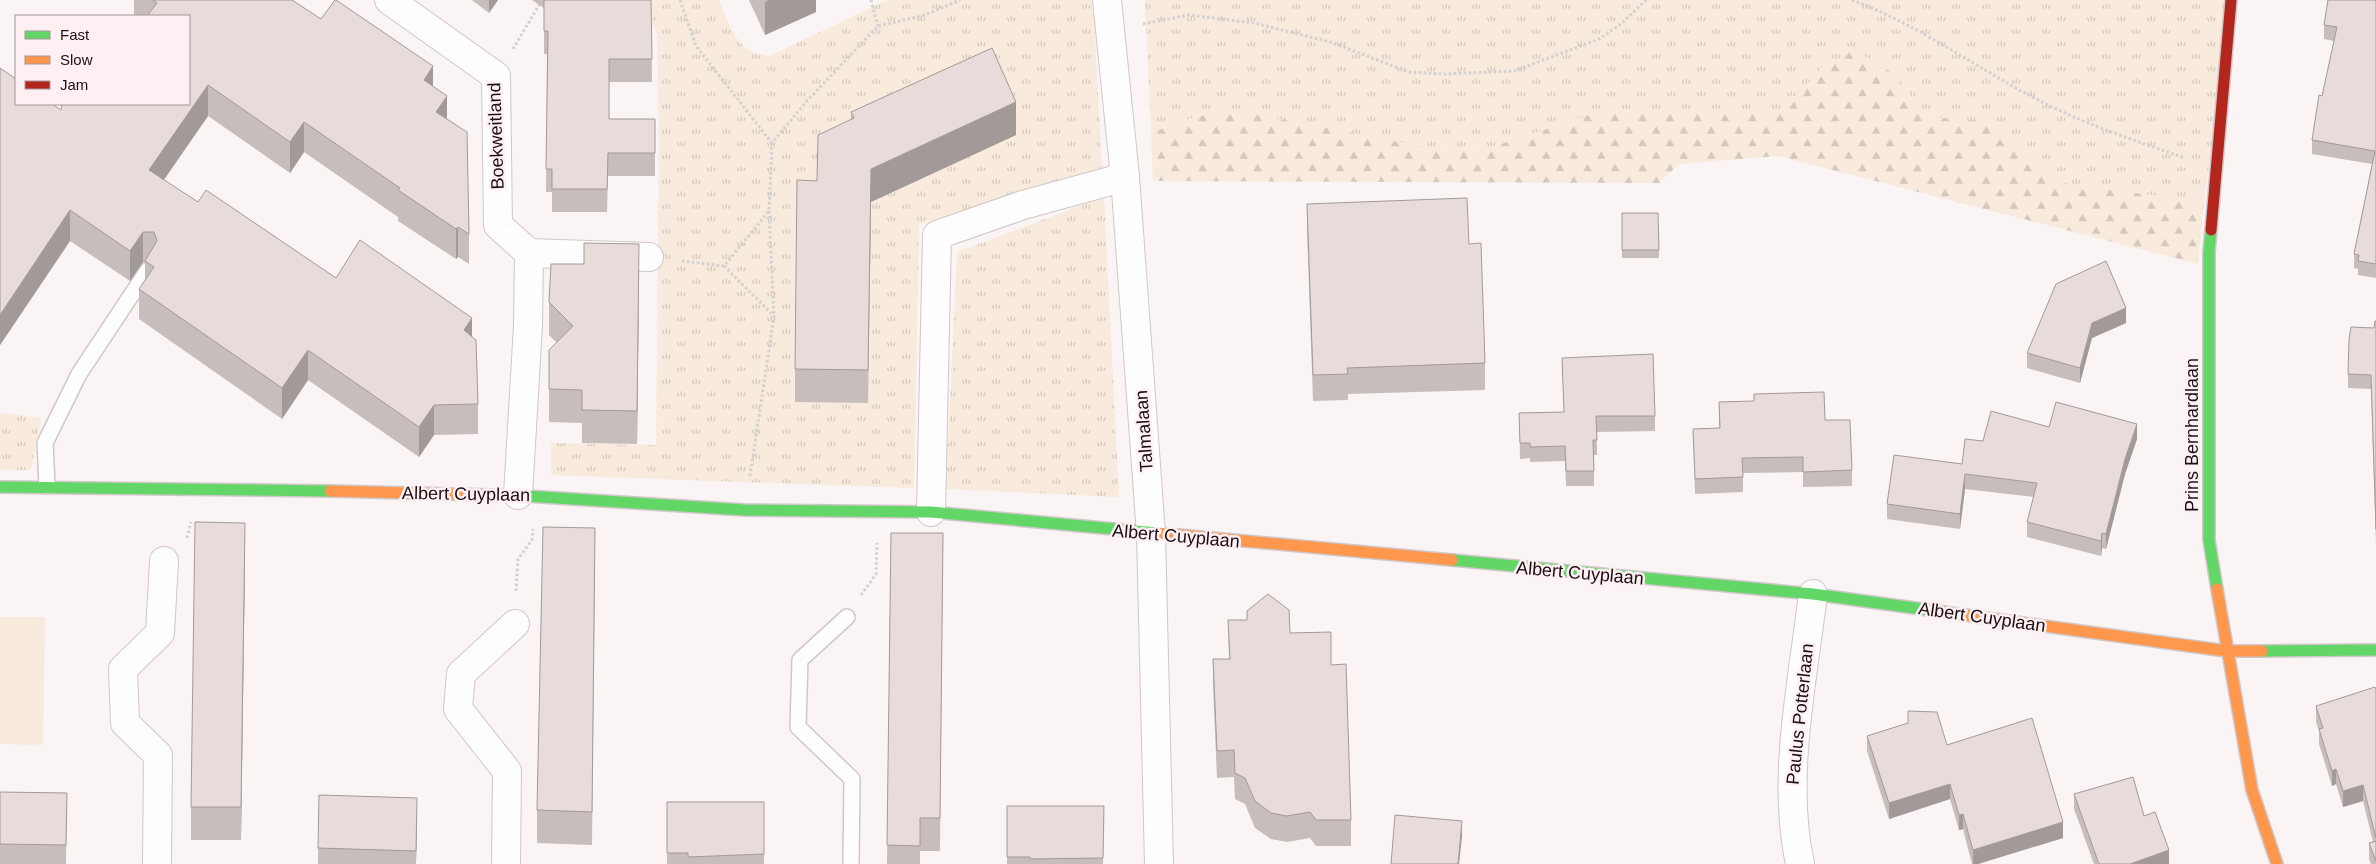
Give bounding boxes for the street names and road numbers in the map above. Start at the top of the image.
street label: Boekweitland [484,82,508,190]
street label: Prins Bernhardlaan [2182,358,2202,512]
street label: Talmalaan [1131,389,1157,473]
street label: Albert Cuyplaan [402,483,530,505]
street label: Albert Cuyplaan [1111,520,1241,552]
street label: Albert Cuyplaan [1515,557,1645,589]
street label: Albert Cuyplaan [1917,598,2047,636]
street label: Paulus Potterlaan [1783,642,1817,786]

